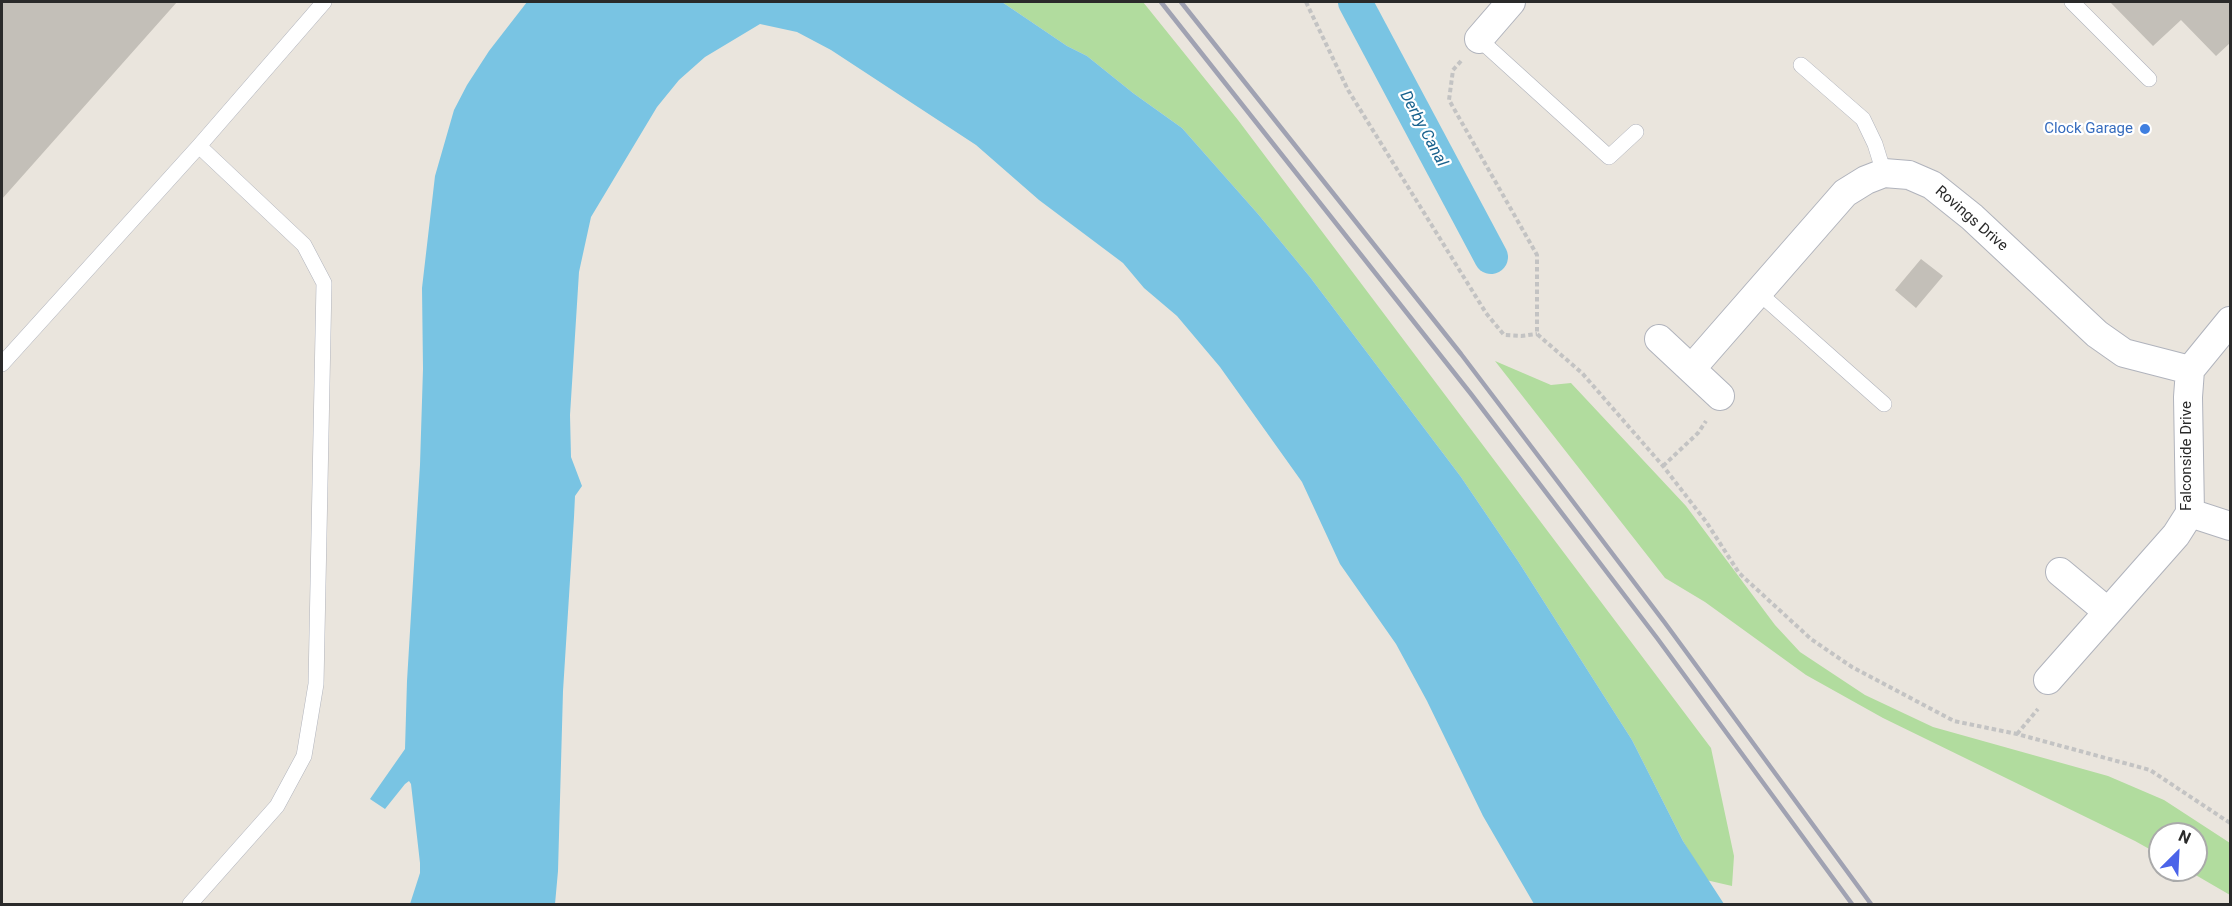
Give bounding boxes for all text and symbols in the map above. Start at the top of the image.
water label: Derby Canal [1395,88,1451,170]
place label: Clock Garage [2044,120,2133,138]
marker: Clock Garage [2138,122,2152,136]
street label: Rovings Drive [1931,183,2011,255]
street label: Falconside Drive [2178,401,2196,511]
north arrow [2148,822,2208,882]
text: N [2176,826,2194,848]

